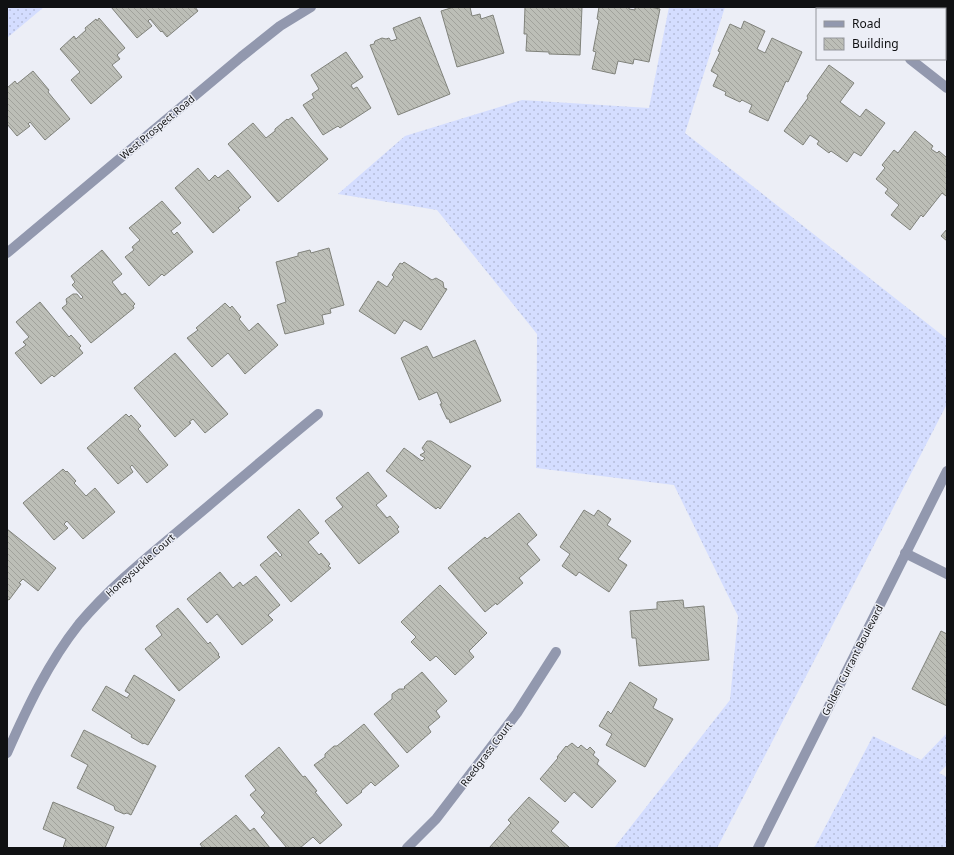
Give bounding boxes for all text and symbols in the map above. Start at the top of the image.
legend [816,8,946,60]
text: Road [852,15,881,32]
text: Building [852,35,899,52]
street label: West Prospect Road [117,92,197,162]
street label: Honeysuckle Court [102,530,178,600]
street label: Golden Currant Boulevard [818,602,886,718]
street label: Reedgrass Court [457,718,515,789]

